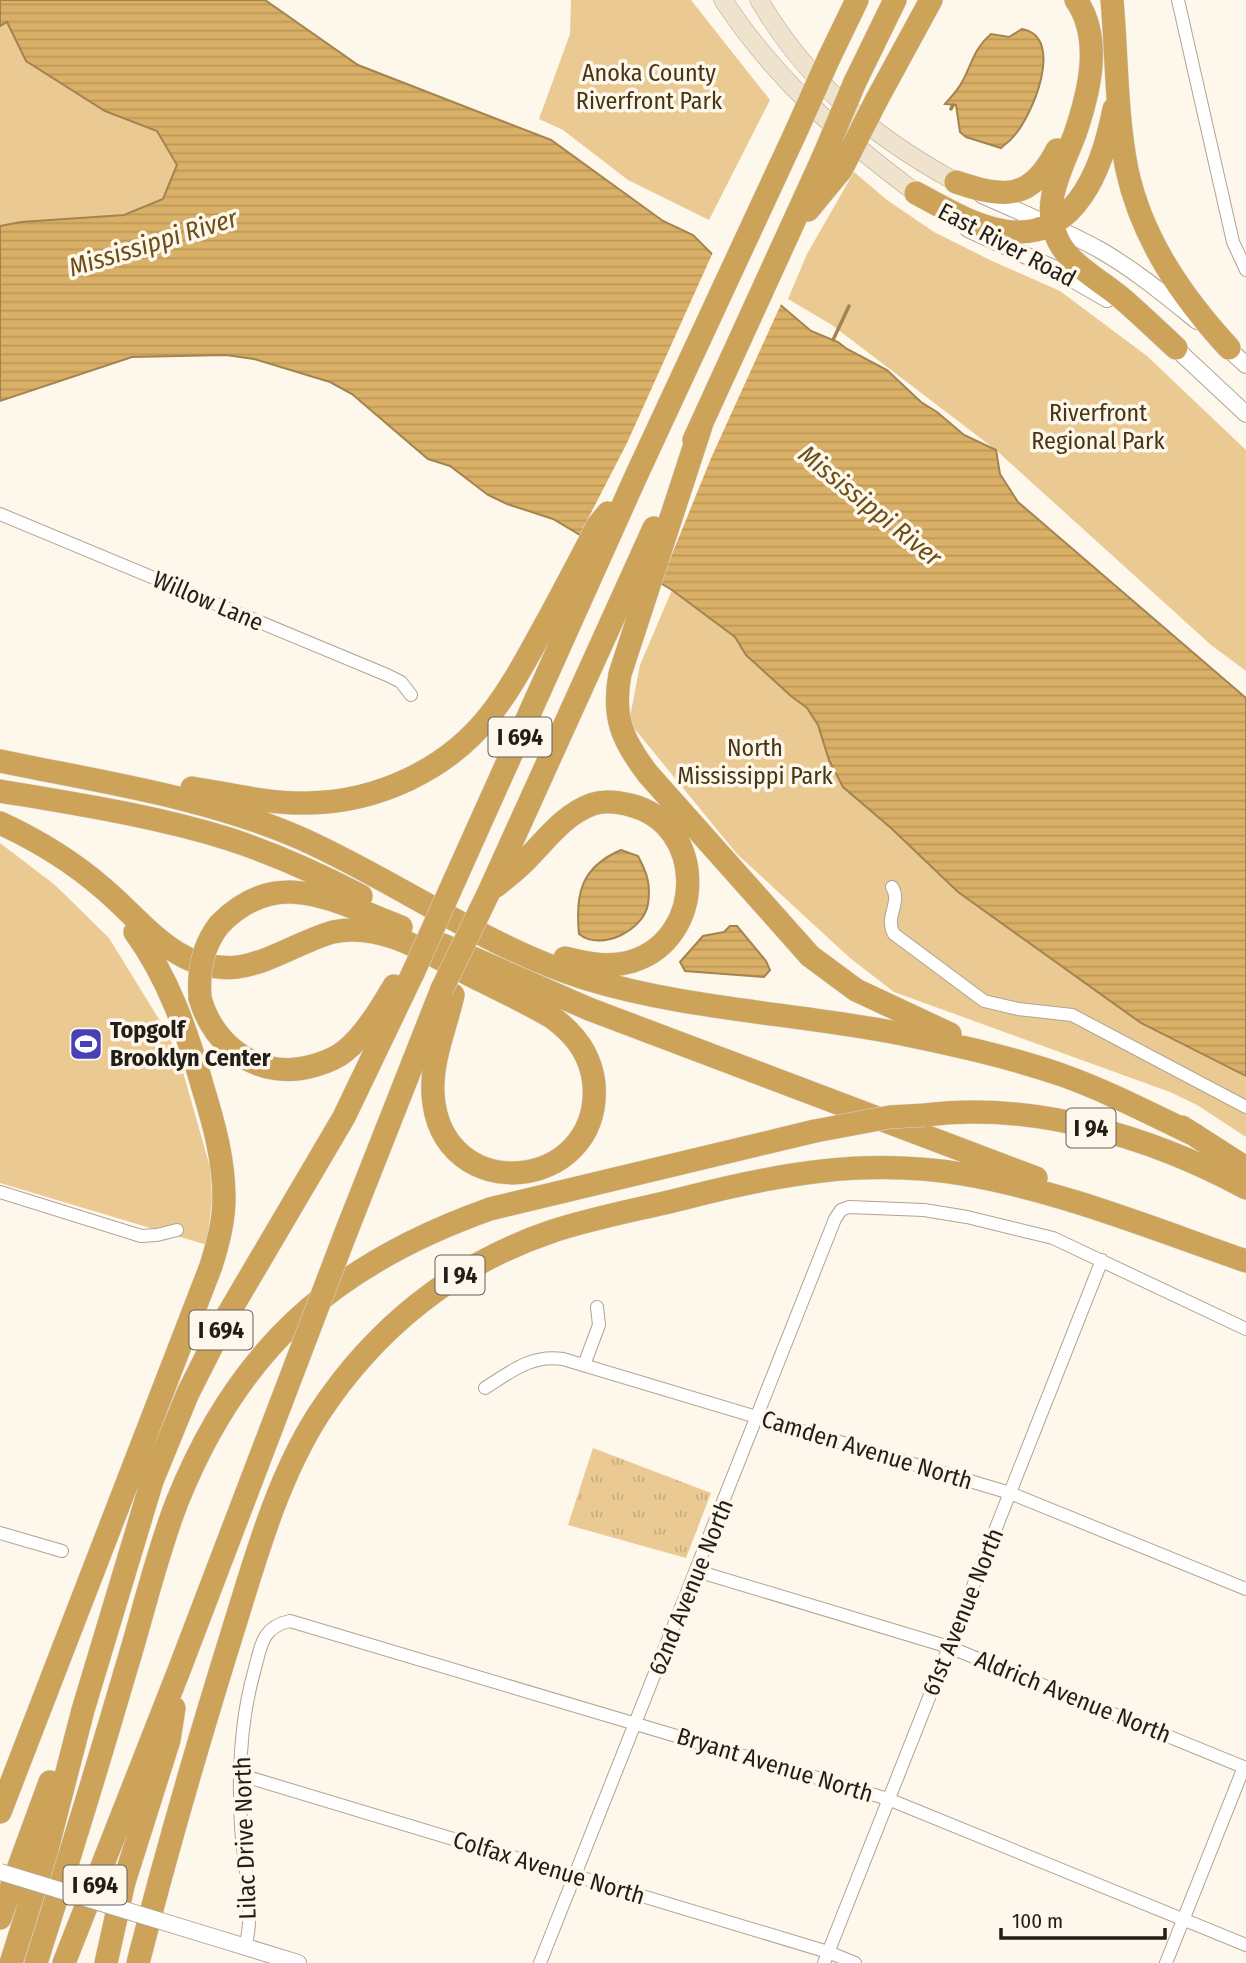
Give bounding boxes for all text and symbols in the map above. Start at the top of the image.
park label: Anoka County Riverfront Park [576,59,723,115]
street label: East River Road [933,197,1081,293]
water label: Mississippi River [65,202,242,283]
park label: Riverfront Regional Park [1031,399,1165,455]
water label: Mississippi River [792,439,948,574]
street label: Willow Lane [149,565,267,637]
road number: I 694 [489,718,552,757]
park label: North Mississippi Park [677,734,834,790]
place label: Topgolf Brooklyn Center [110,1016,271,1072]
sports icon: Topgolf Brooklyn Center [67,1025,105,1063]
road number: I 94 [1066,1108,1116,1148]
road number: I 94 [435,1256,484,1294]
road number: I 694 [190,1310,252,1350]
street label: Camden Avenue North [758,1405,976,1495]
street label: 62nd Avenue North [643,1495,739,1679]
street label: 61st Avenue North [917,1524,1009,1700]
street label: Aldrich Avenue North [971,1645,1175,1749]
street label: Bryant Avenue North [674,1722,876,1808]
street label: Lilac Drive North [228,1756,262,1920]
street label: Colfax Avenue North [450,1825,648,1911]
road number: I 694 [64,1866,126,1904]
scale bar [1001,1896,1166,1940]
text: 100 m [1012,1908,1063,1934]

